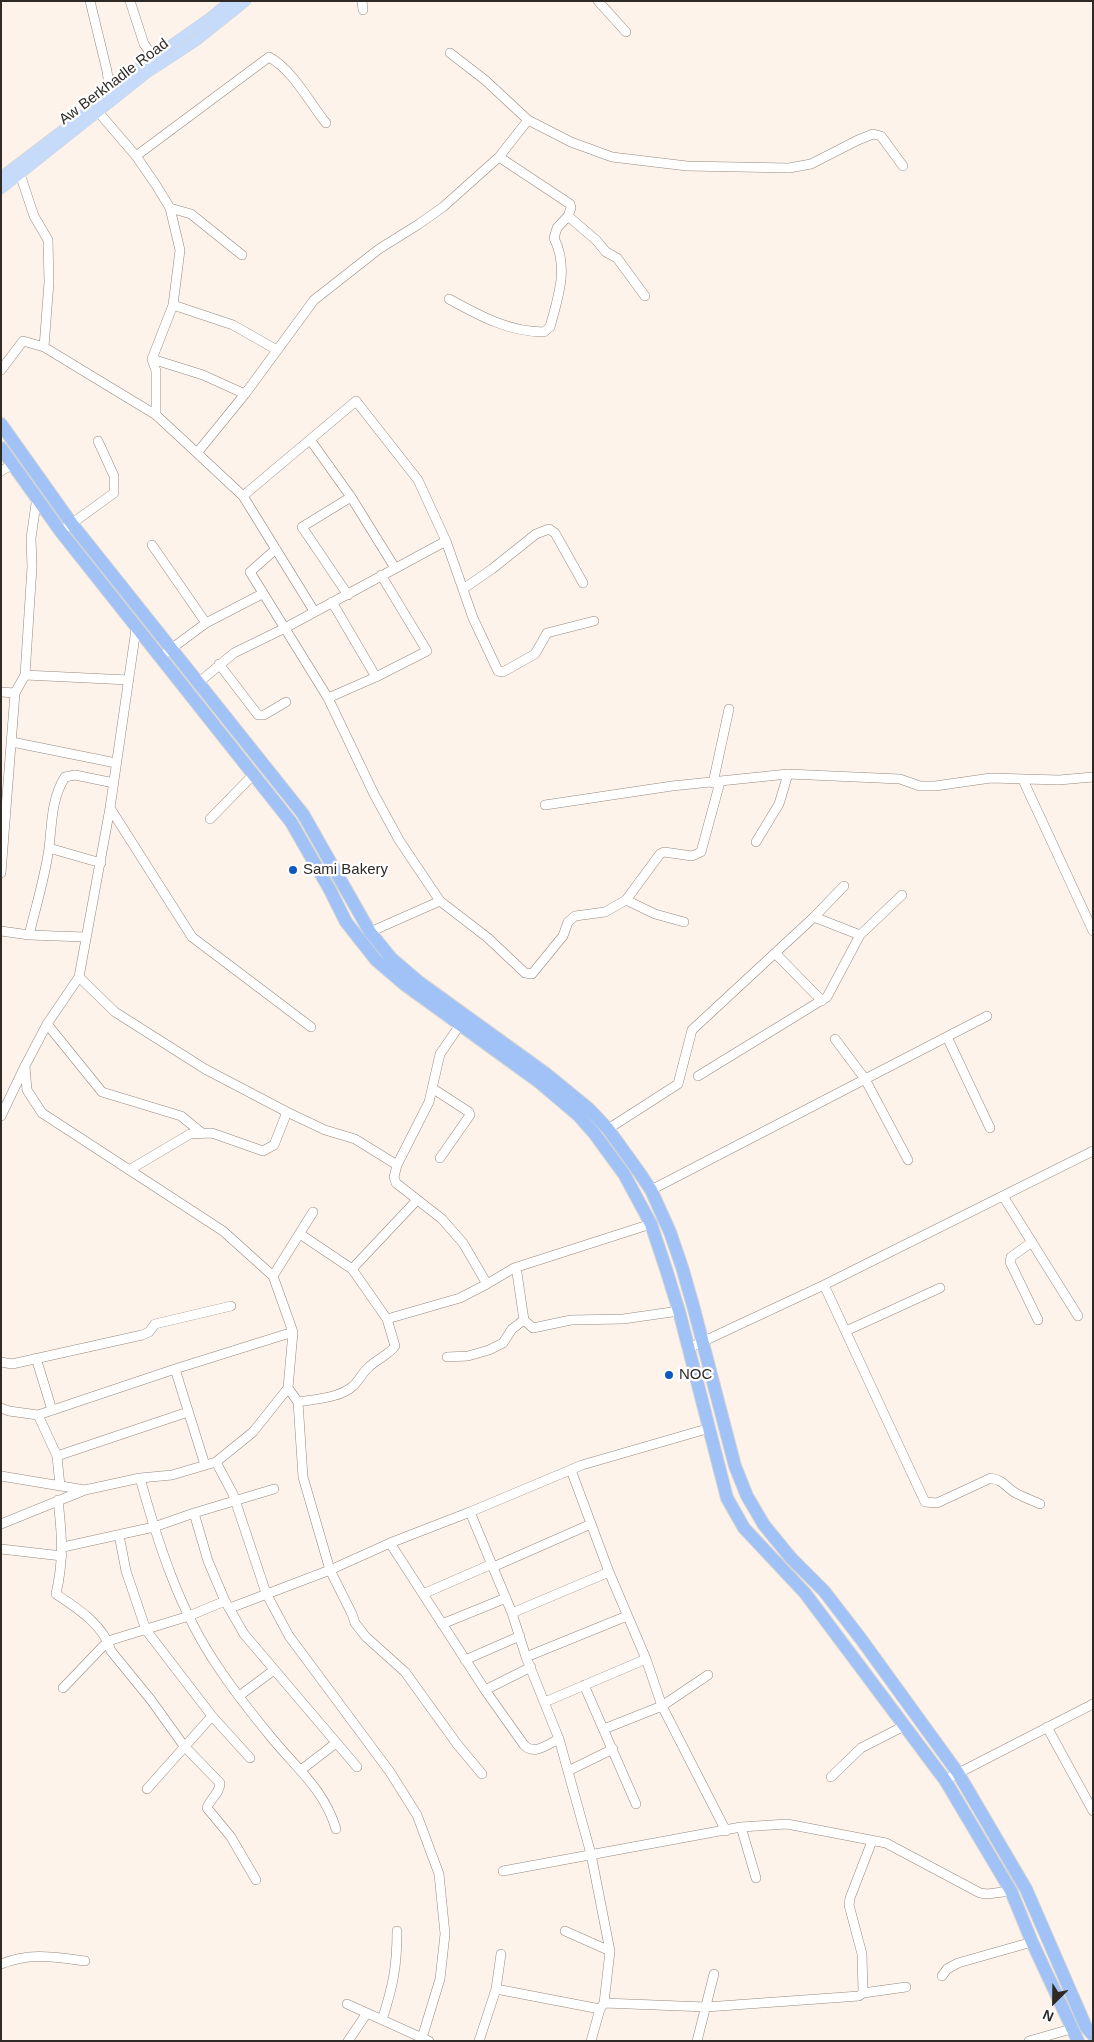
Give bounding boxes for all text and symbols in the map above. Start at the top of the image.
street label: Aw Berkhadle Road [56,35,172,129]
place label: Sami Bakery [303,861,388,879]
marker: Sami Bakery [287,864,299,876]
place label: NOC [679,1366,712,1384]
marker: NOC [663,1369,675,1381]
north arrow [1029,1977,1079,2027]
text: N [1040,2006,1056,2025]

